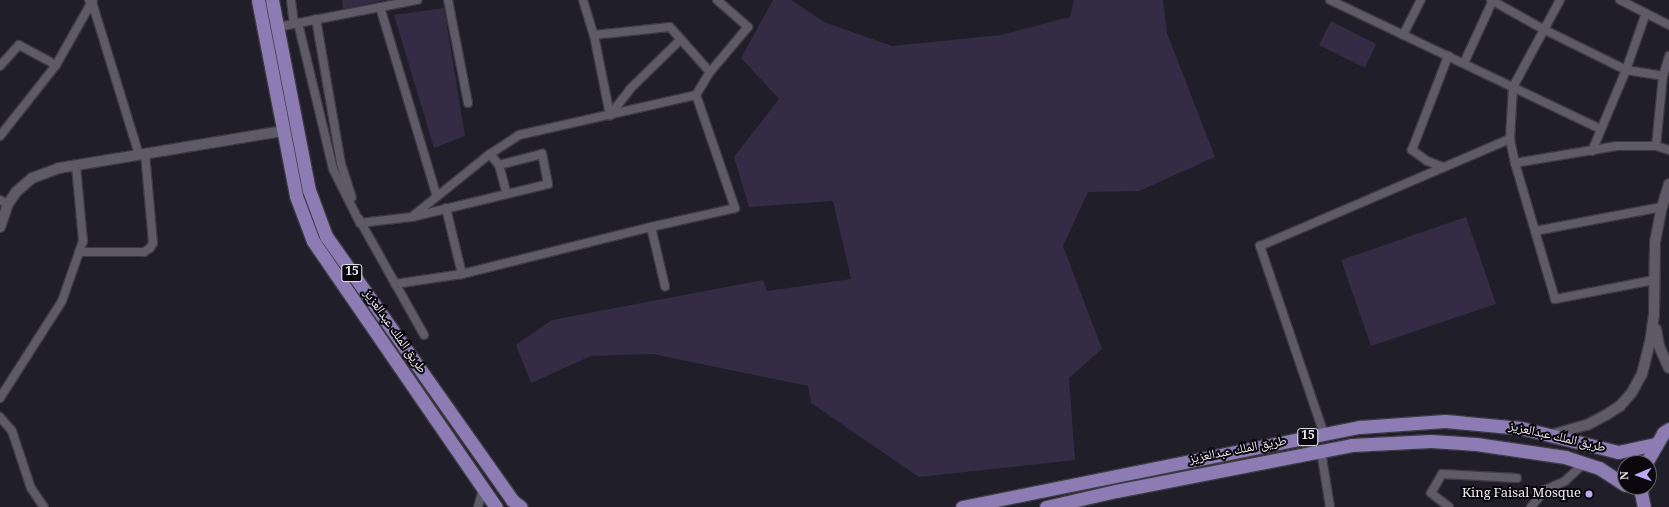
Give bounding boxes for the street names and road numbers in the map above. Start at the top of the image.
road number: 15 [341,263,363,283]
street label: طريق الملك عبدالعزيز [359,287,429,377]
street label: طريق الملك عبدالعزيز [1507,419,1607,457]
road number: 15 [1297,427,1319,447]
street label: طريق الملك عبدالعزيز [1188,434,1288,468]

